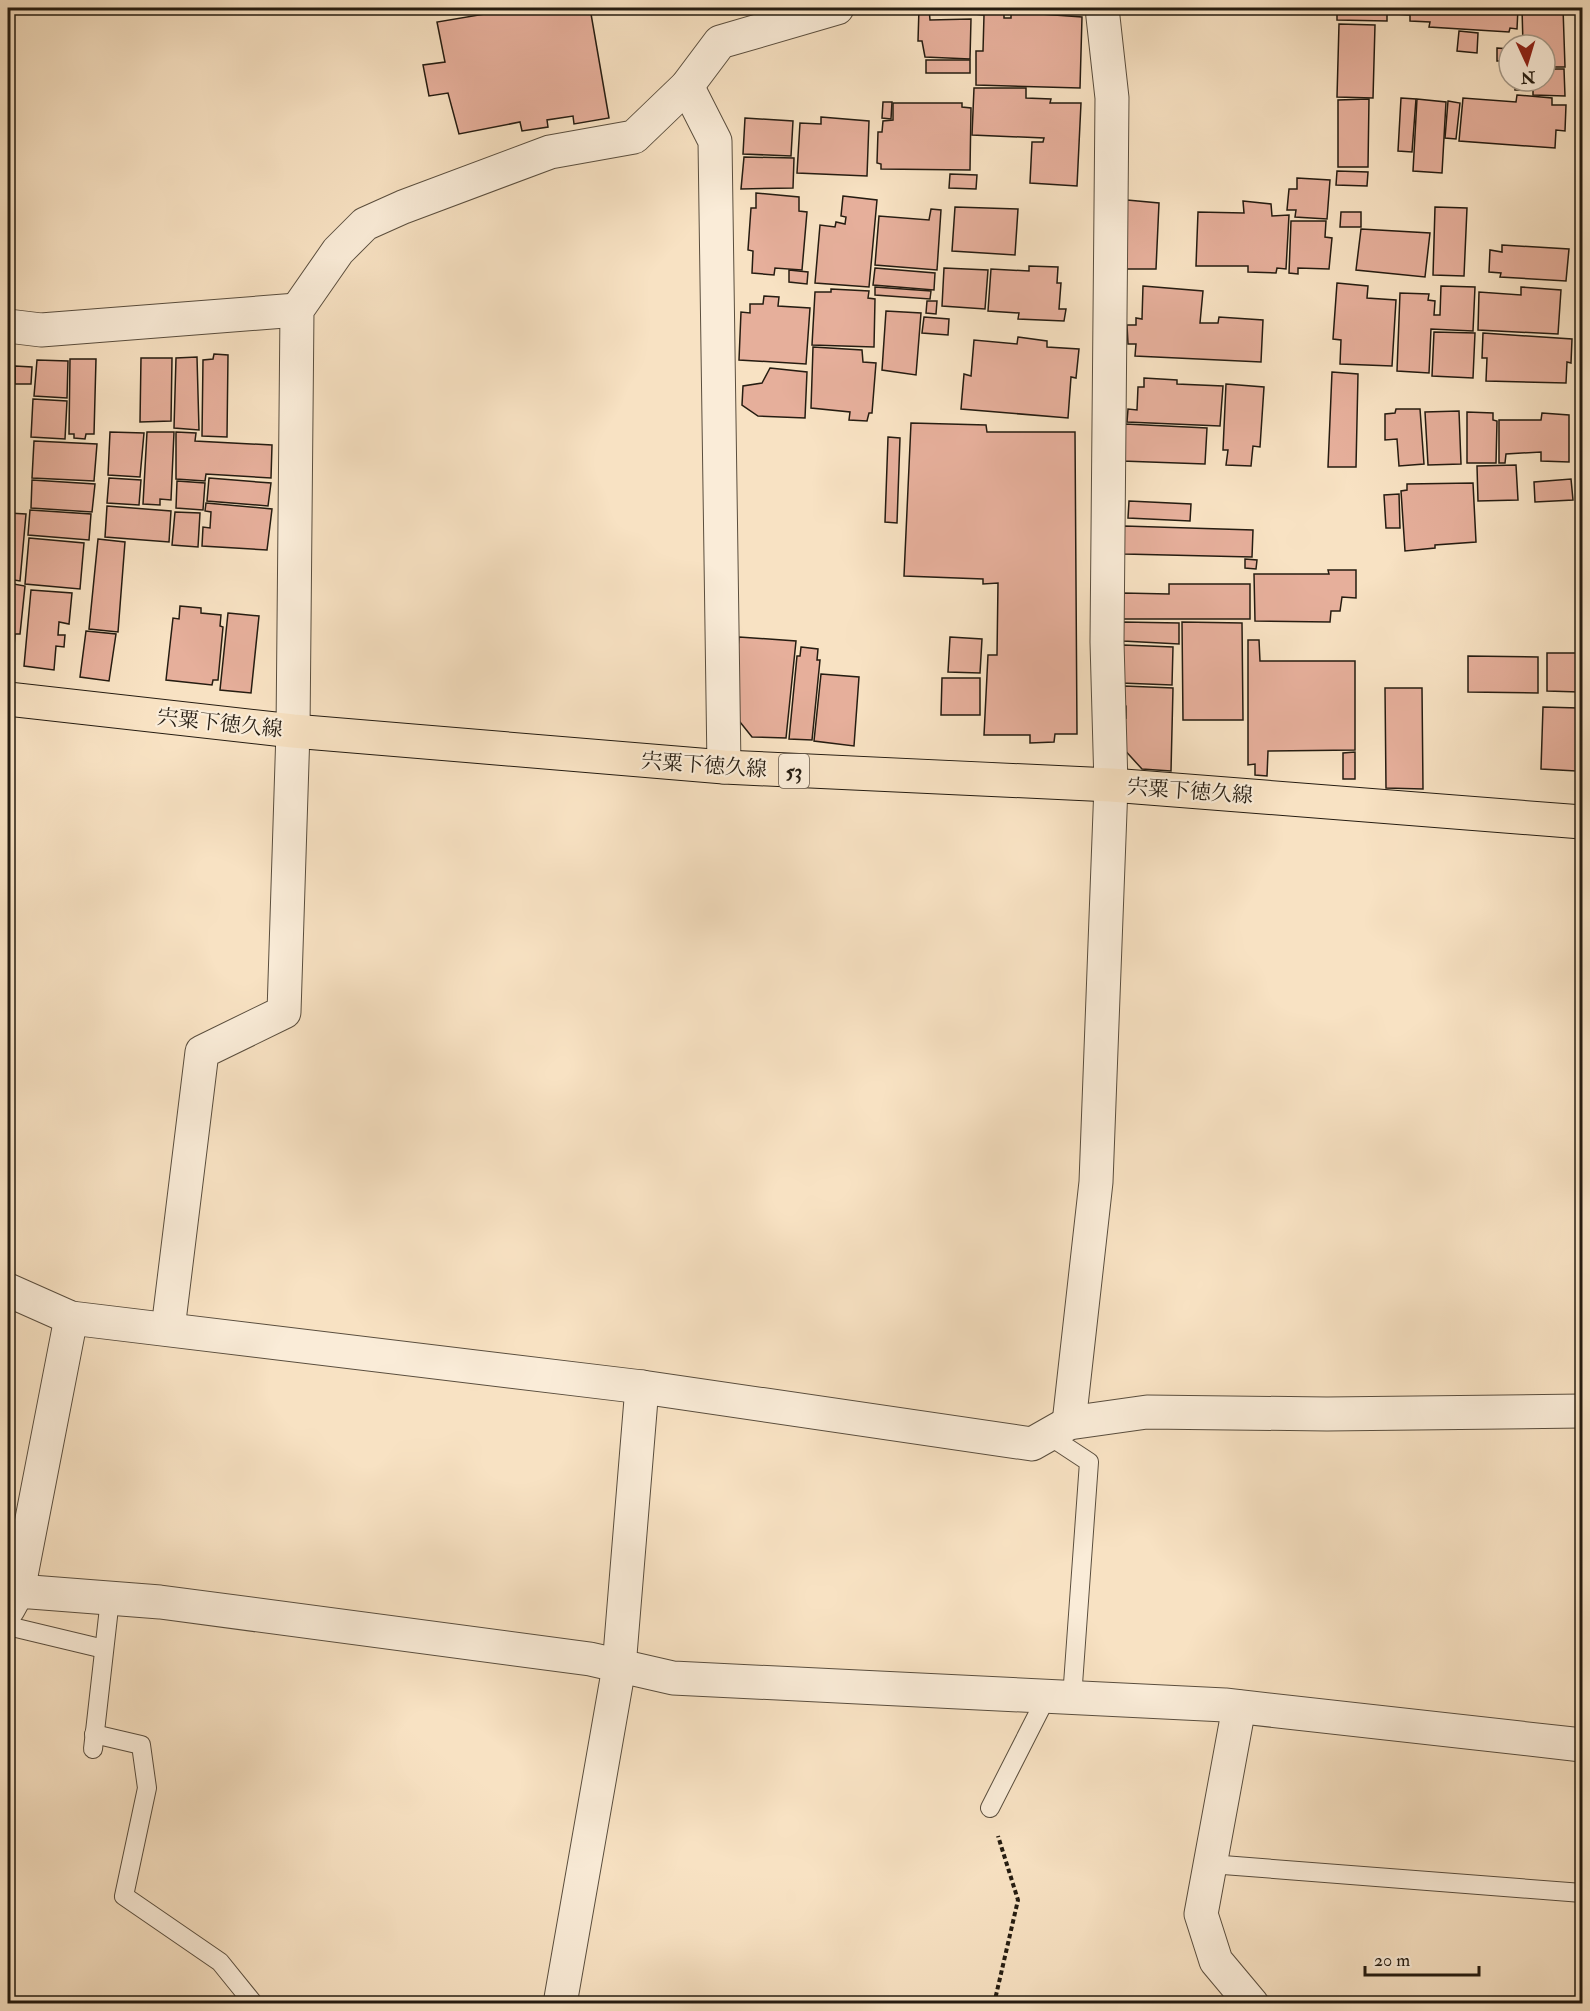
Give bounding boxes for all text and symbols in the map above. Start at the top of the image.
north arrow [1497,33,1557,93]
text: N [1519,66,1537,87]
street label: 宍粟下徳久線 [156,703,284,744]
street label: 宍粟下徳久線 [640,748,768,783]
road number: 53 [779,754,809,788]
street label: 宍粟下徳久線 [1126,774,1254,809]
scale bar [1365,1939,1479,1977]
text: 20 m [1374,1949,1410,1972]

